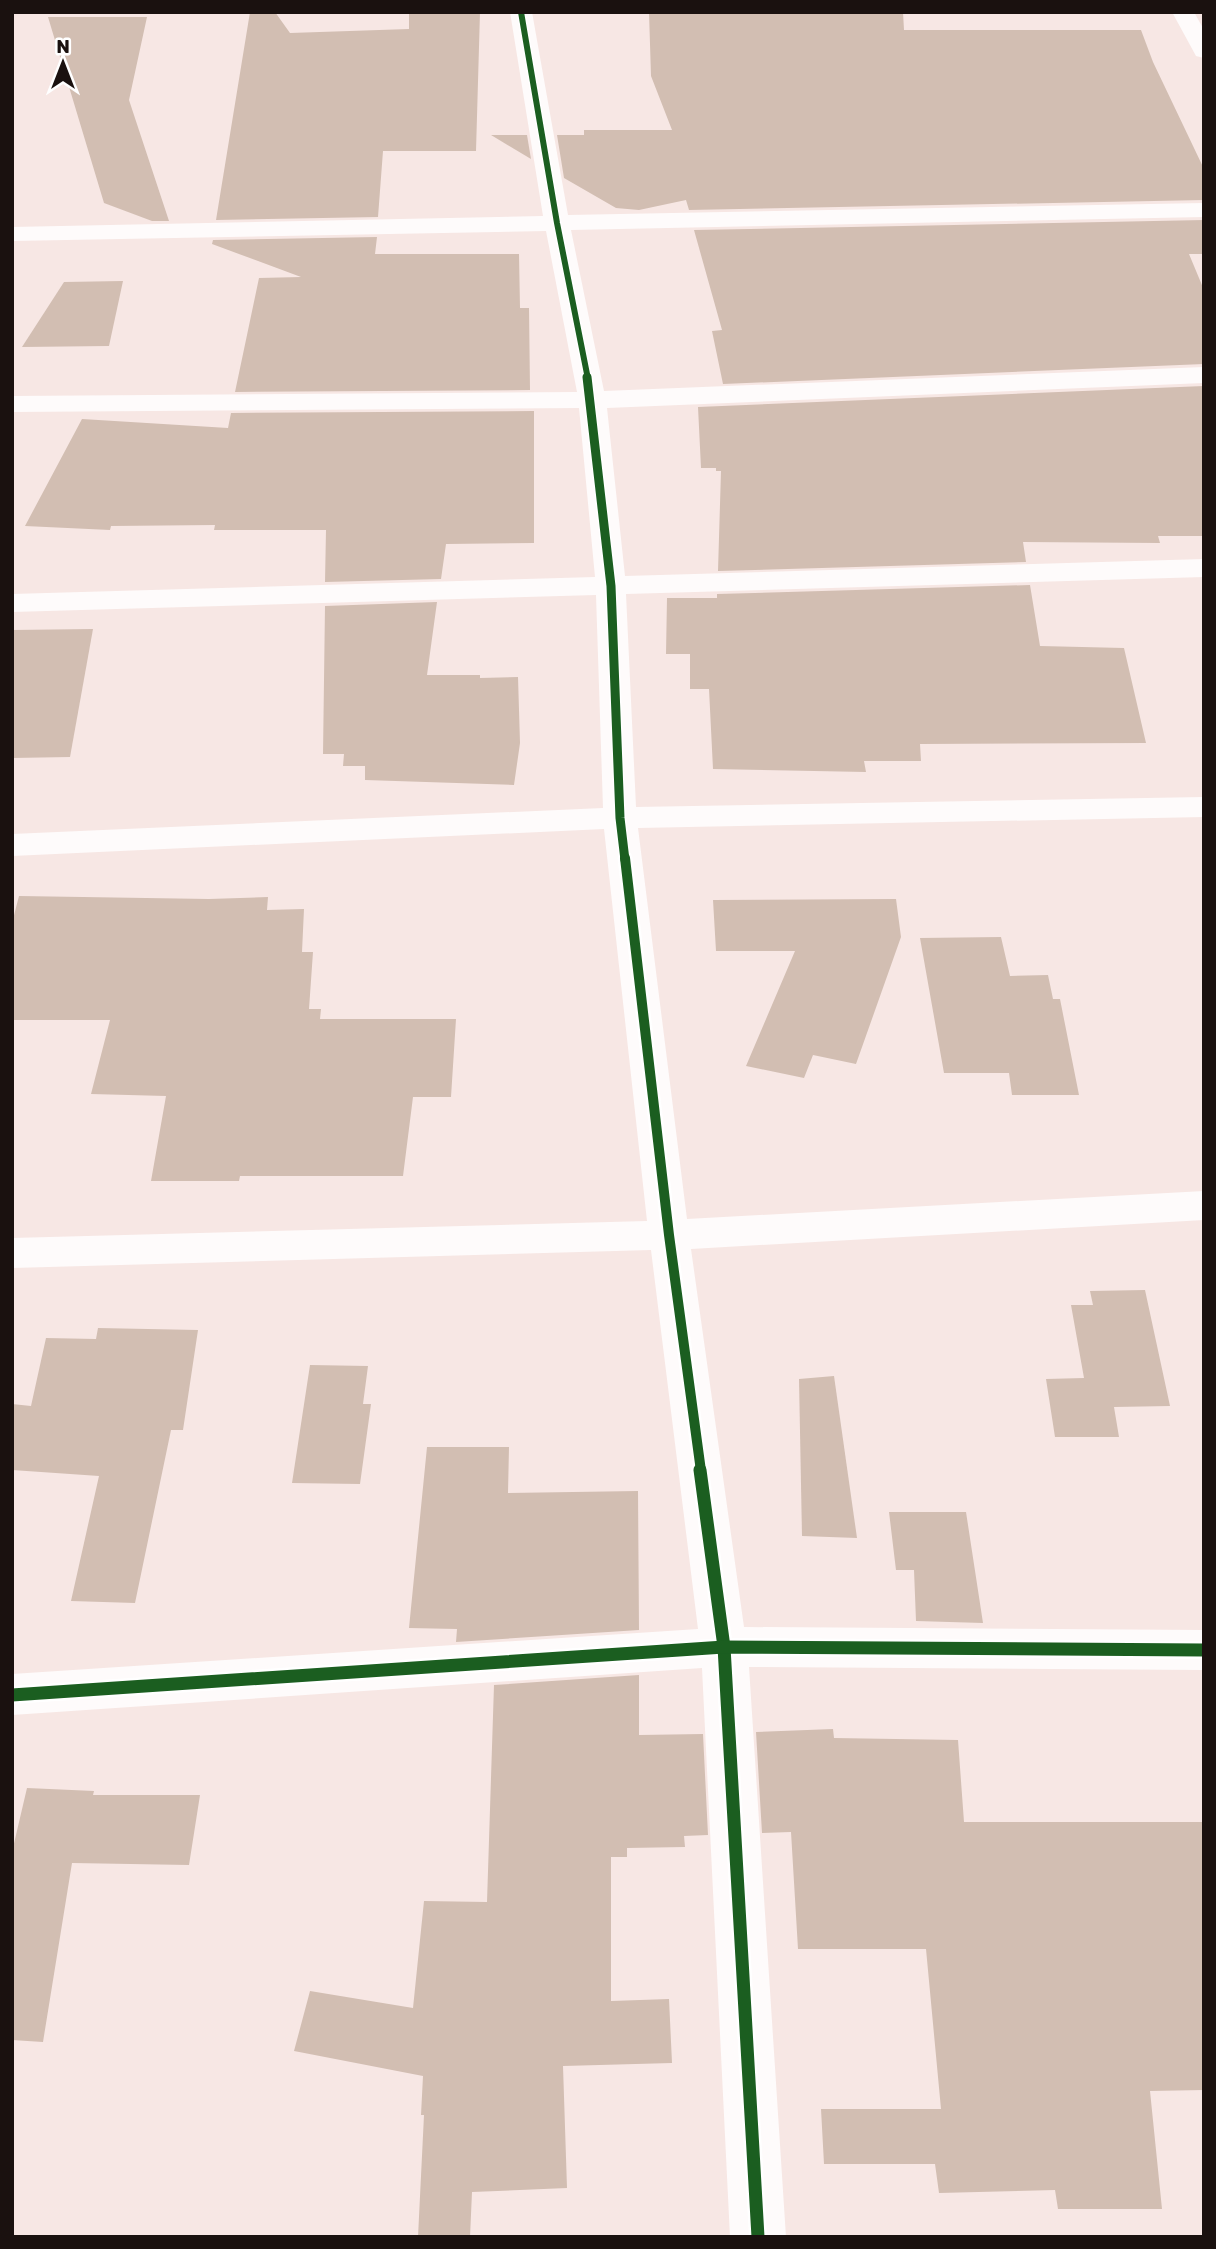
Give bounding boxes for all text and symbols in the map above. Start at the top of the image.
north arrow [28,28,98,98]
text: N [56,35,70,58]

